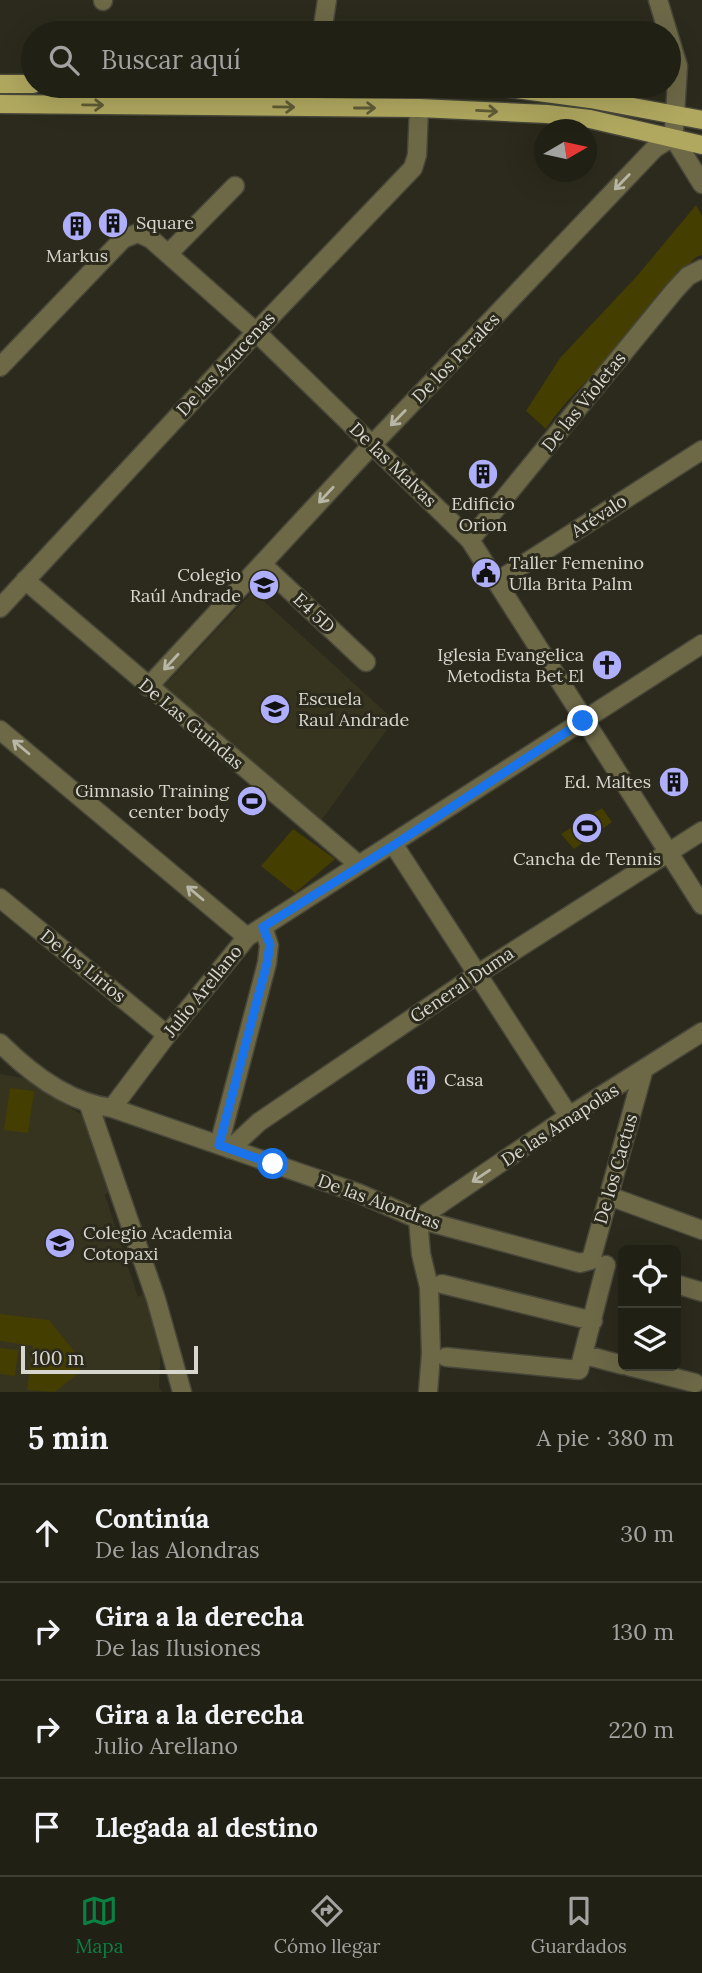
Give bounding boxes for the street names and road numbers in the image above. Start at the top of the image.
street label: De las Azucenas [171,307,280,421]
street label: De los Perales [407,308,504,408]
street label: De las Violetas [536,347,631,456]
street label: De las Malvas [345,417,442,512]
street label: Arévalo [566,489,631,543]
street label: E4 5D [289,588,340,638]
street label: De Las Guindas [134,673,248,774]
street label: De los Lirios [36,924,131,1007]
street label: Julio Arellano [158,940,247,1042]
street label: General Duma [405,941,518,1028]
street label: De las Amapolas [497,1078,623,1171]
street label: De los Cactus [589,1111,642,1227]
street label: De las Alondras [315,1169,444,1234]

